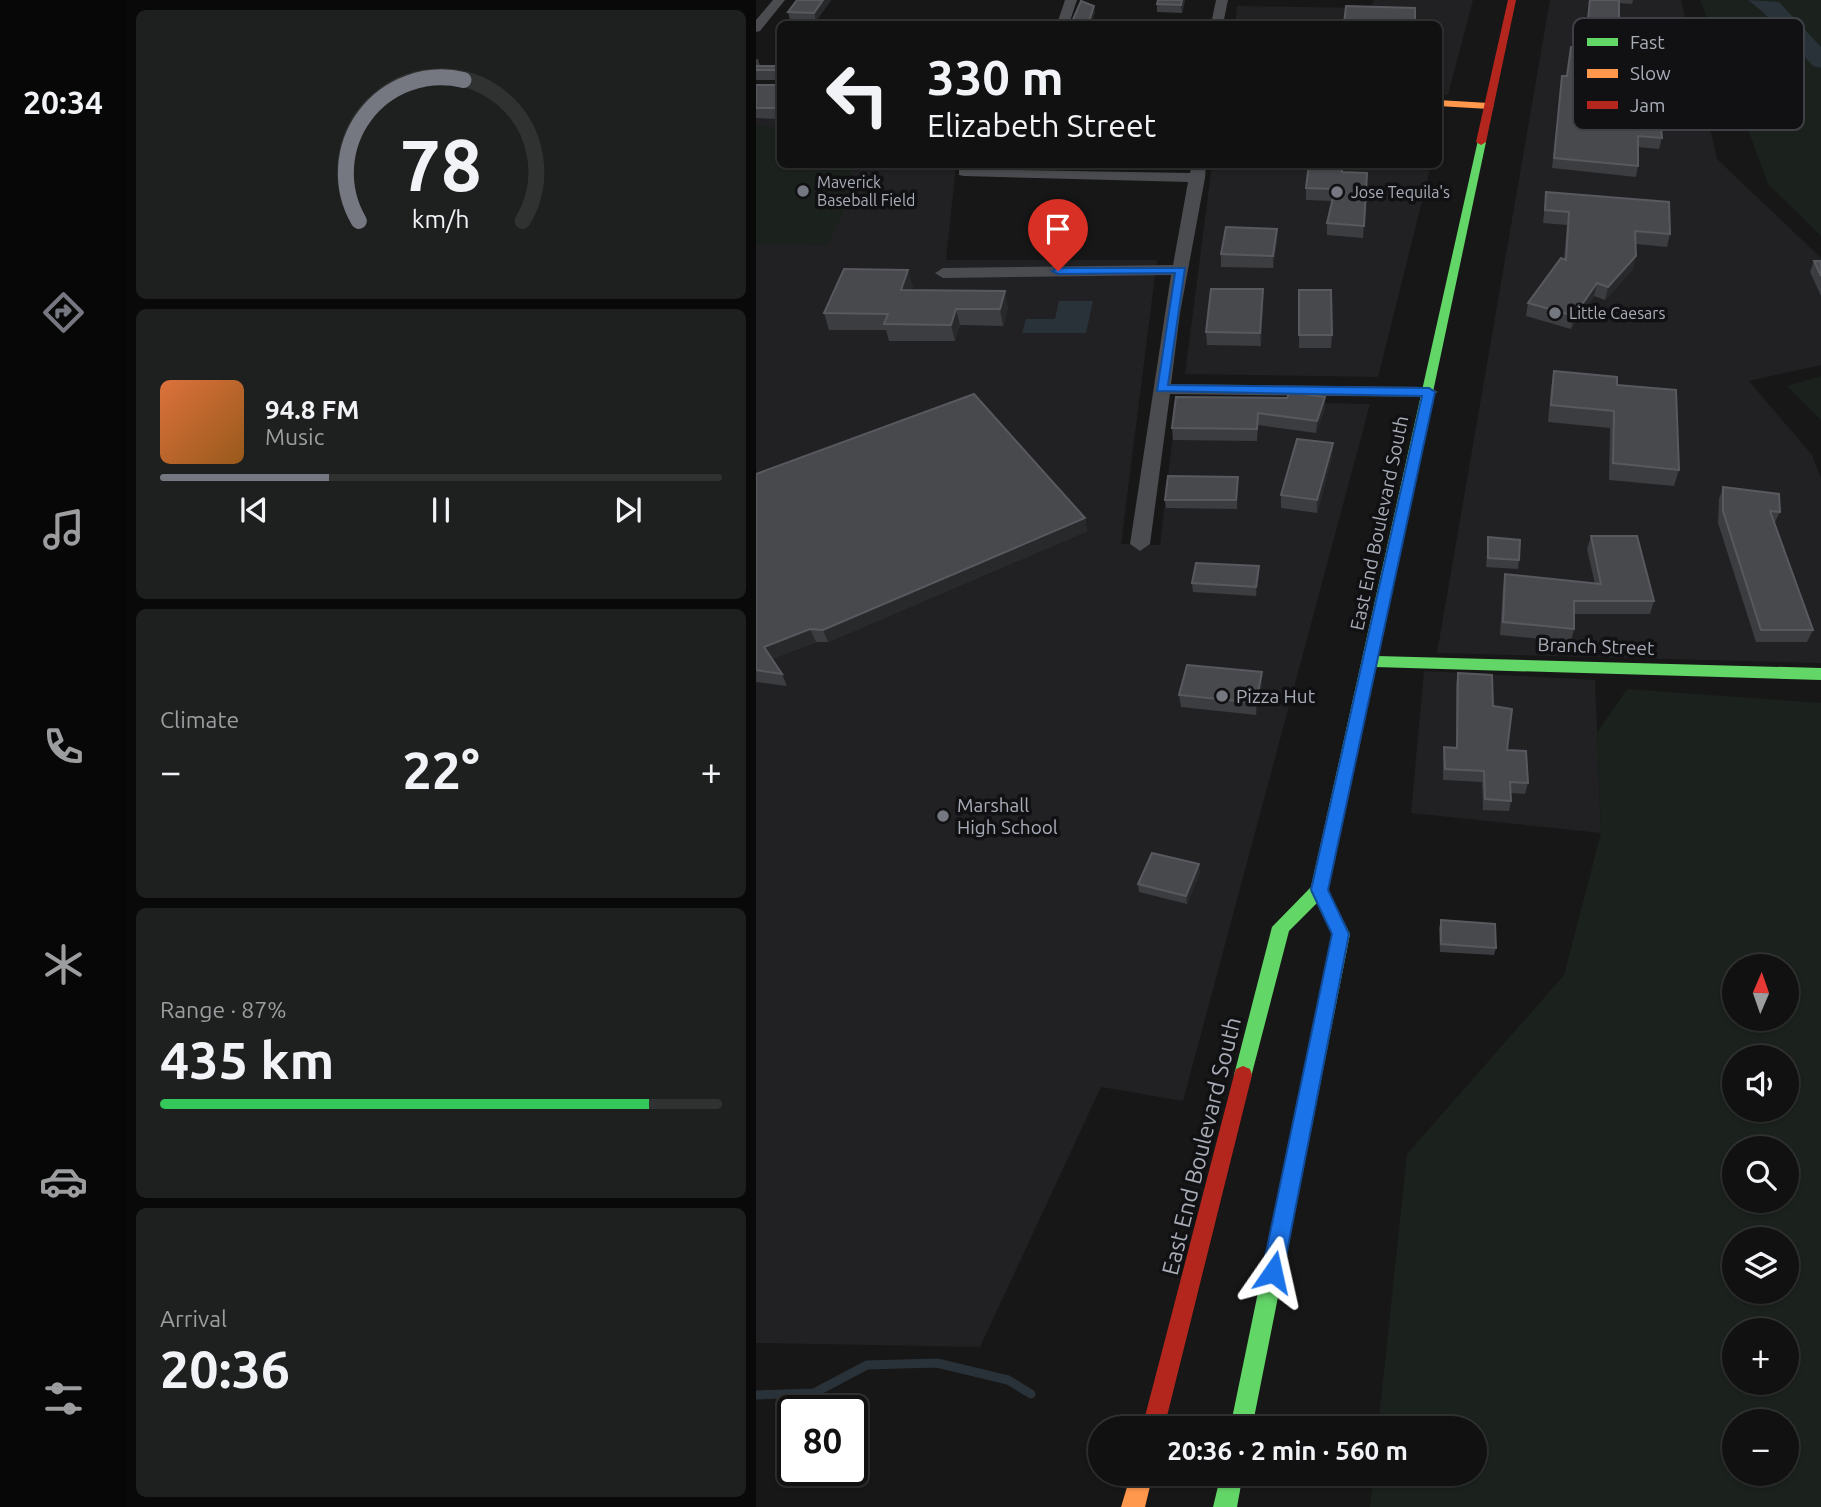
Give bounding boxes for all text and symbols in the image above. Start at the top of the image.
legend [1573,18,1804,130]
text: Fast [1630,31,1665,53]
icon: left [812,49,903,140]
text: 330 m [927,49,1064,104]
text: Slow [1630,62,1671,84]
text: 20:34 [23,84,103,120]
text: Jam [1630,94,1666,116]
text: Elizabeth Street [927,107,1156,143]
text: 78 [400,123,482,205]
place label: Maverick Baseball Field [817,173,915,209]
marker: Maverick Baseball Field [795,183,811,199]
place label: Jose Tequila's [1351,183,1450,201]
marker: Jose Tequila's [1329,184,1345,200]
pin [1028,199,1088,271]
text: km/h [412,205,470,233]
icon: arrive [1039,210,1077,248]
icon: directions [39,288,88,337]
place label: Little Caesars [1569,304,1665,322]
marker: Little Caesars [1547,305,1563,321]
text: 94.8 FM [265,395,359,424]
street label: East End Boulevard South [1345,414,1413,632]
text: Music [265,424,324,449]
icon: previous [235,491,273,529]
icon: pause [422,491,460,529]
icon: next [609,491,647,529]
icon: music [39,505,88,554]
street label: Branch Street [1537,633,1655,659]
place label: Pizza Hut [1236,685,1316,707]
marker: Pizza Hut [1214,688,1230,704]
text: Climate [160,707,239,732]
icon: phone [39,722,88,771]
text: 22° [402,741,480,799]
text: − [160,750,181,792]
text: + [701,750,722,792]
place label: Marshall High School [957,794,1058,838]
marker: Marshall High School [935,808,951,824]
icon: climate [39,940,88,989]
north arrow [1722,954,1799,1031]
map controls [1722,954,1799,1486]
text: Range · 87% [160,997,287,1022]
street label: East End Boulevard South [1157,1014,1245,1278]
text: 435 km [160,1031,334,1089]
button: sound [1722,1045,1799,1122]
button: search [1722,1136,1799,1213]
icon: car [39,1157,88,1206]
button: layers [1722,1227,1799,1304]
position arrow [1236,1235,1310,1309]
text: Arrival [160,1306,227,1331]
button: + [1722,1318,1799,1395]
text: 20:36 [160,1340,290,1398]
icon: filters [39,1374,88,1423]
speed limit sign: 80 [777,1395,868,1486]
button: − [1722,1409,1799,1486]
text: 20:36 · 2 min · 560 m [1167,1436,1408,1465]

